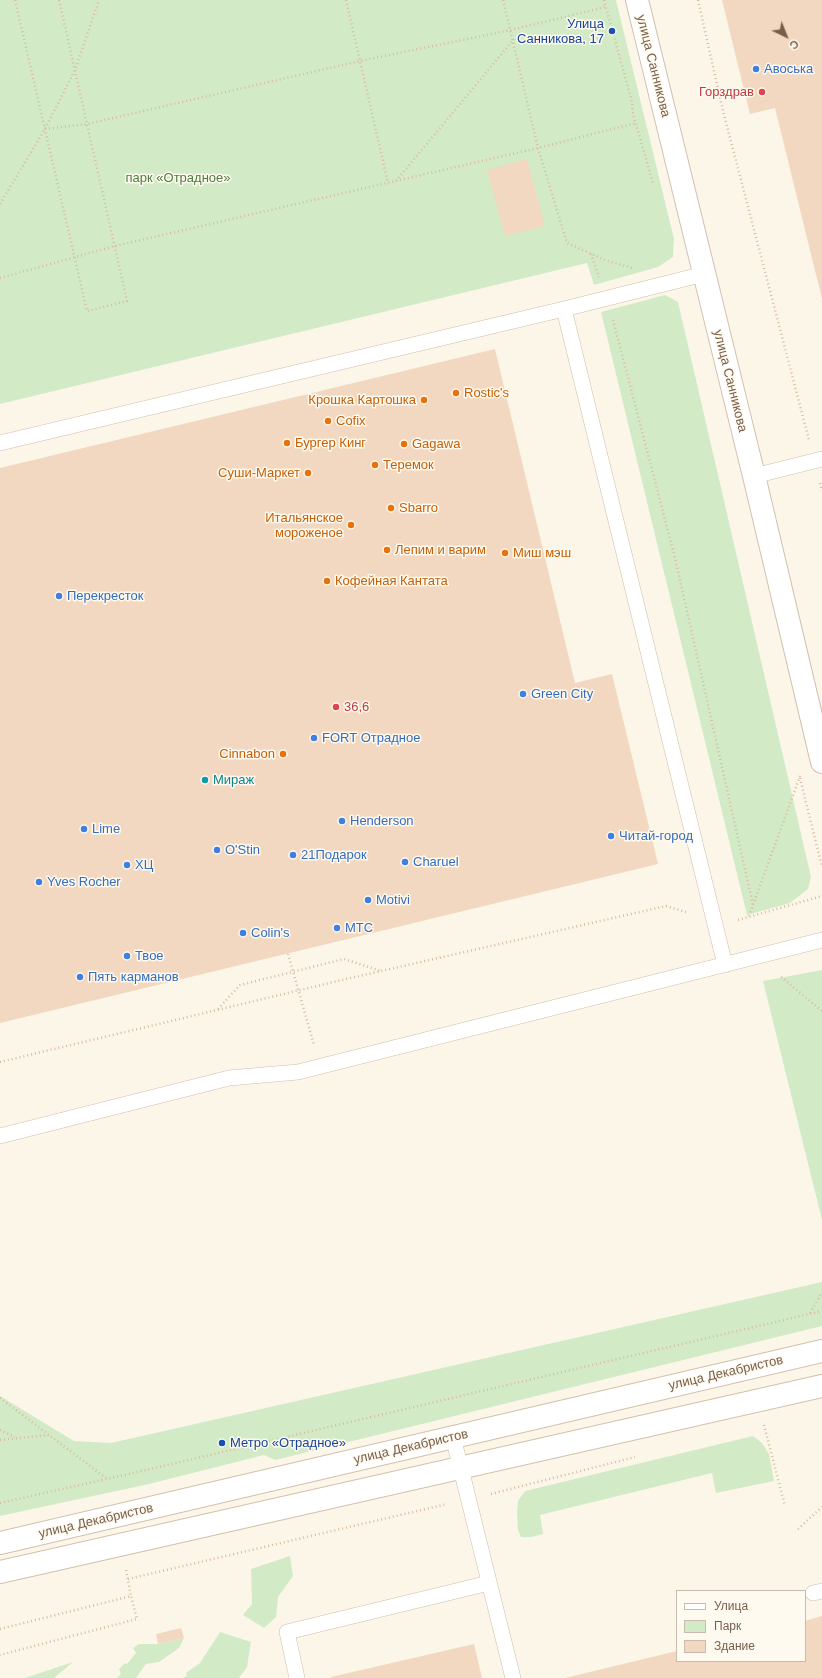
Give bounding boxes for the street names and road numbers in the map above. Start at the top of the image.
street label: улица Санникова [633,13,673,119]
street label: улица Санникова [710,328,750,434]
street label: улица Декабристов [667,1352,785,1394]
street label: улица Декабристов [352,1426,470,1468]
street label: улица Декабристов [37,1500,155,1542]

